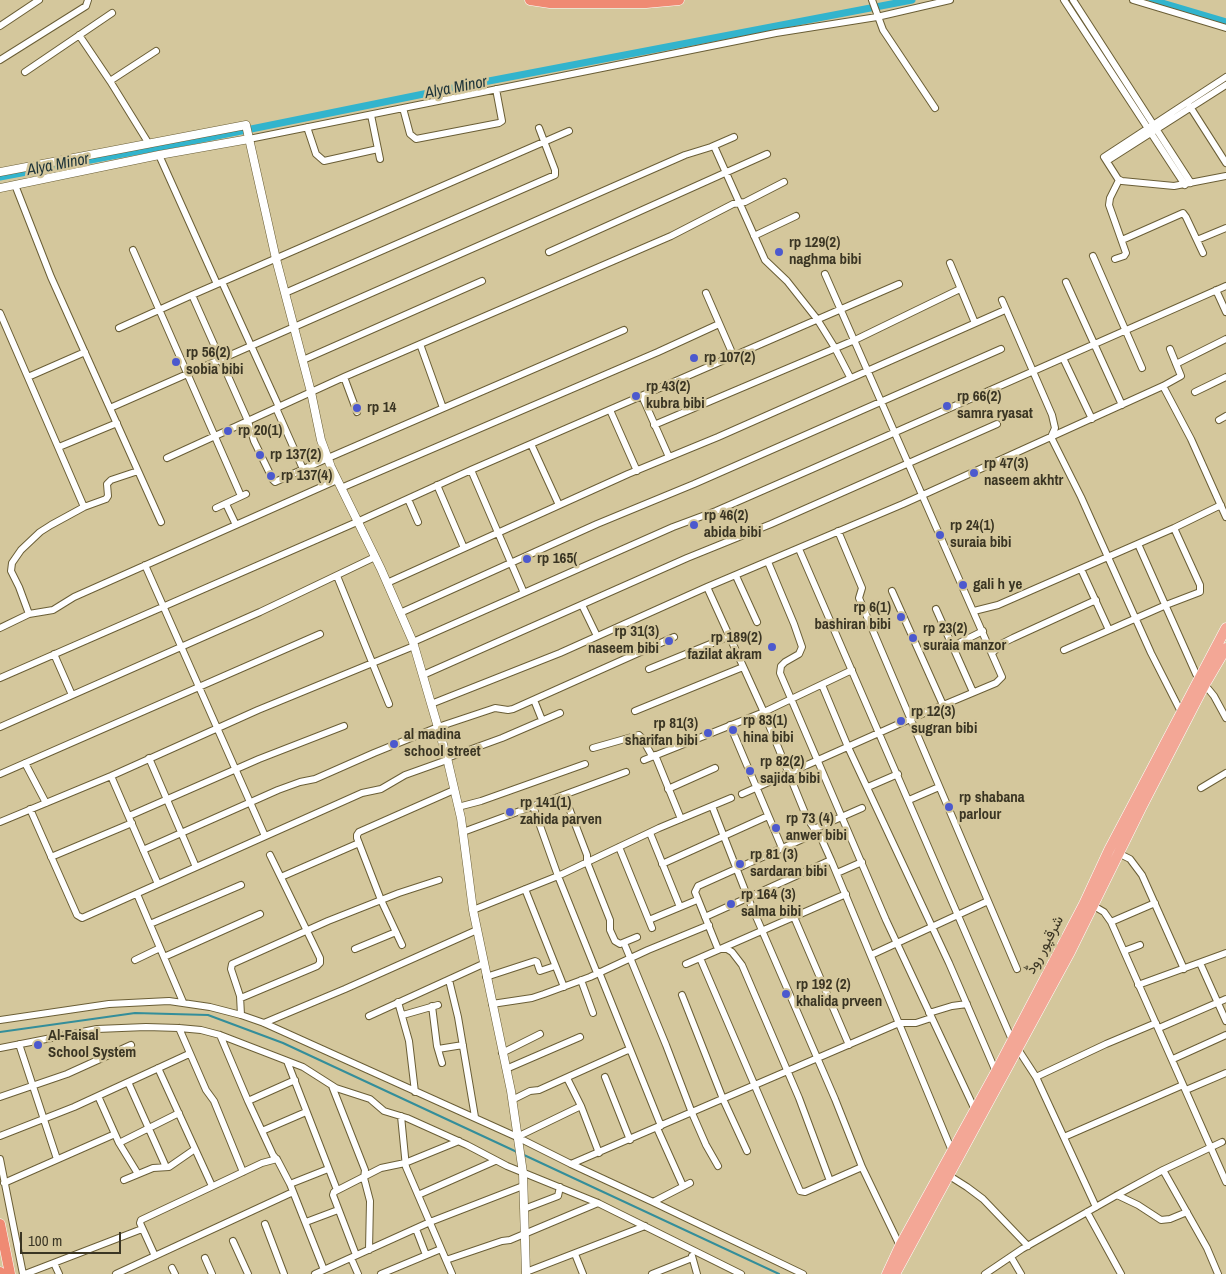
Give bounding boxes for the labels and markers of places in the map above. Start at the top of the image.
place label: rp 129(2) naghma bibi [789,234,861,269]
marker: rp 129(2) naghma bibi [773,246,785,258]
place label: rp 56(2) sobia bibi [186,344,243,379]
place label: rp 107(2) [704,349,755,367]
marker: rp 107(2) [688,352,700,364]
marker: rp 56(2) sobia bibi [170,356,182,368]
place label: rp 43(2) kubra bibi [646,378,705,413]
place label: rp 66(2) samra ryasat [957,388,1033,423]
marker: rp 43(2) kubra bibi [630,390,642,402]
place label: rp 14 [367,399,396,417]
marker: rp 66(2) samra ryasat [941,400,953,412]
marker: rp 14 [351,402,363,414]
place label: rp 20(1) [238,422,282,440]
marker: rp 20(1) [222,425,234,437]
place label: rp 137(2) [270,446,321,464]
marker: rp 137(2) [254,449,266,461]
place label: rp 47(3) naseem akhtr [984,455,1063,490]
place label: rp 137(4) [281,467,332,485]
marker: rp 47(3) naseem akhtr [968,467,980,479]
marker: rp 137(4) [265,470,277,482]
place label: rp 46(2) abida bibi [704,507,761,542]
place label: rp 24(1) suraia bibi [950,517,1012,552]
marker: rp 46(2) abida bibi [688,519,700,531]
marker: rp 24(1) suraia bibi [934,529,946,541]
place label: rp 165( [537,550,577,568]
marker: rp 165( [521,553,533,565]
place label: gali h ye [973,576,1022,594]
marker: gali h ye [957,579,969,591]
place label: rp 6(1) bashiran bibi [814,599,891,634]
marker: rp 6(1) bashiran bibi [895,611,907,623]
place label: rp 23(2) suraia manzor [923,620,1006,655]
place label: rp 31(3) naseem bibi [588,623,659,658]
place label: rp 189(2) fazilat akram [687,629,762,664]
marker: rp 23(2) suraia manzor [907,632,919,644]
marker: rp 31(3) naseem bibi [663,635,675,647]
marker: rp 189(2) fazilat akram [766,641,778,653]
place label: rp 12(3) sugran bibi [911,703,977,738]
place label: rp 83(1) hina bibi [743,712,794,747]
place label: rp 81(3) sharifan bibi [625,715,698,750]
marker: rp 12(3) sugran bibi [895,715,907,727]
marker: rp 83(1) hina bibi [727,724,739,736]
place label: al madina school street [404,726,481,761]
marker: rp 81(3) sharifan bibi [702,727,714,739]
marker: al madina school street [388,738,400,750]
place label: rp 82(2) sajida bibi [760,753,820,788]
marker: rp 82(2) sajida bibi [744,765,756,777]
place label: rp shabana parlour [959,789,1025,824]
place label: rp 141(1) zahida parven [520,794,602,829]
marker: rp shabana parlour [943,801,955,813]
marker: rp 141(1) zahida parven [504,806,516,818]
place label: rp 73 (4) anwer bibi [786,810,847,845]
marker: rp 73 (4) anwer bibi [770,822,782,834]
place label: rp 81 (3) sardaran bibi [750,846,827,881]
marker: rp 81 (3) sardaran bibi [734,858,746,870]
place label: rp 164 (3) salma bibi [741,886,801,921]
marker: rp 164 (3) salma bibi [725,898,737,910]
place label: rp 192 (2) khalida prveen [796,976,882,1011]
marker: rp 192 (2) khalida prveen [780,988,792,1000]
place label: Al-Faisal School System [48,1027,136,1062]
marker: Al-Faisal School System [32,1039,44,1051]

